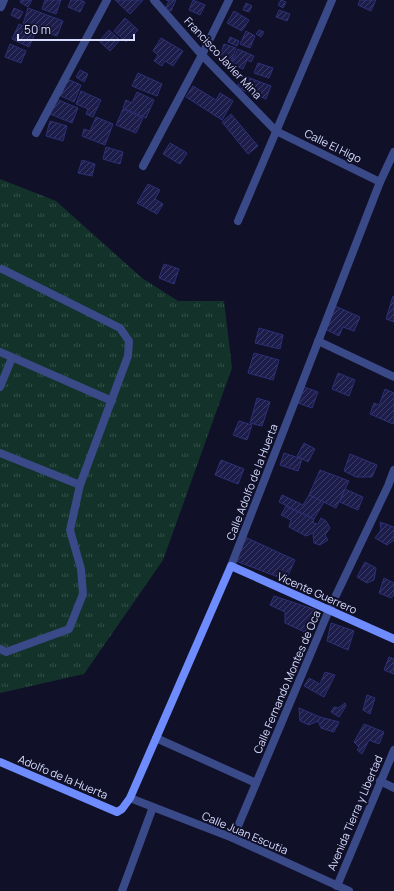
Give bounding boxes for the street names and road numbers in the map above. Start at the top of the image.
street label: Francisco Javier Mina [181,13,265,102]
street label: Calle El Higo [302,125,365,166]
street label: Calle Adolfo de la Huerta [222,421,281,542]
street label: Vicente Guerrero [275,568,360,617]
street label: Calle Fernando Montes de Oca [250,608,324,756]
street label: Adolfo de la Huerta [16,751,110,802]
street label: Avenida Tierra y Libertad [323,753,386,873]
street label: Calle Juan Escutia [200,808,290,857]

